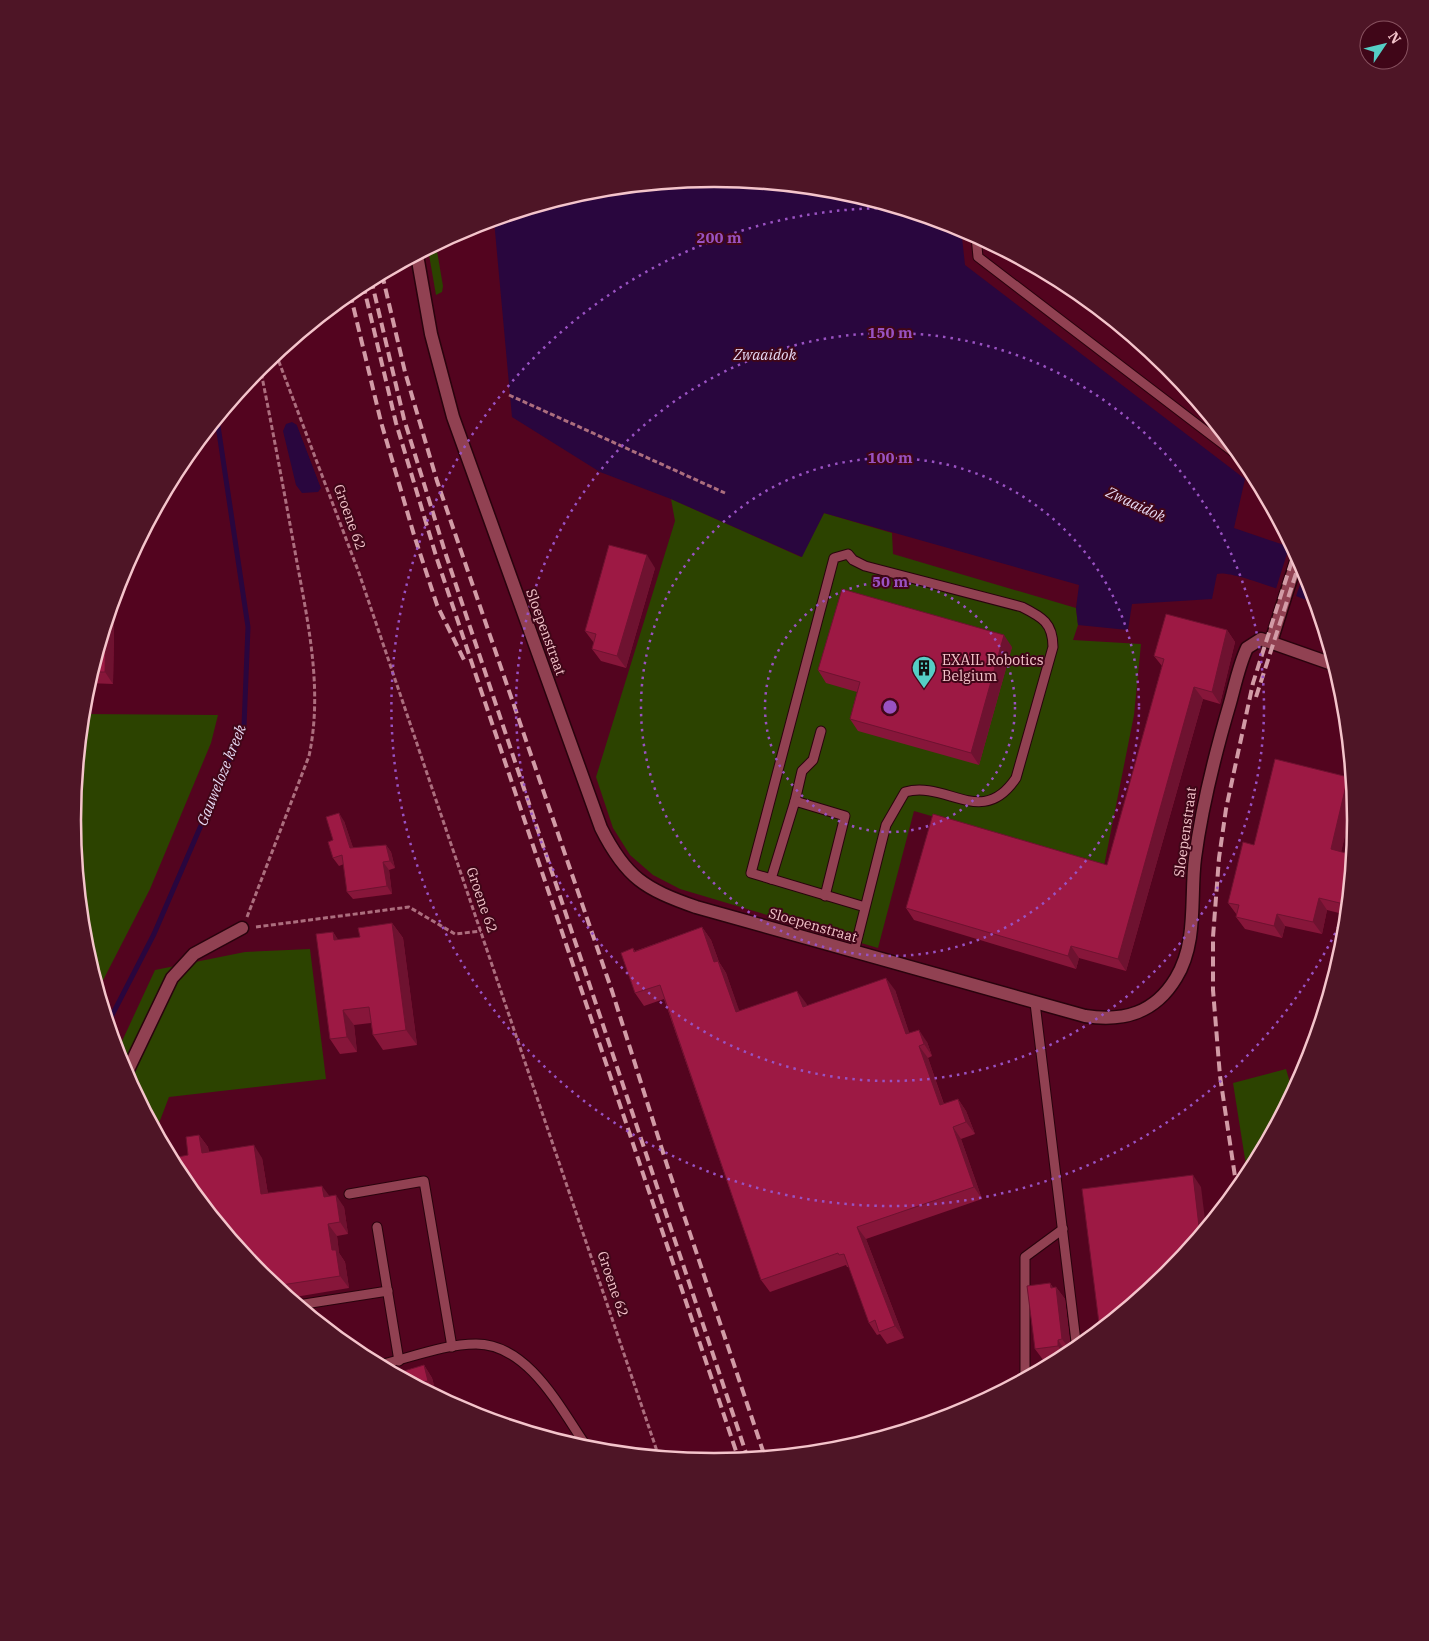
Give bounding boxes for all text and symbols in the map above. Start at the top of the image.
north arrow [1359,20,1409,70]
text: N [1384,28,1405,47]
text: 200 m [696,228,742,247]
text: 150 m [867,323,913,342]
water label: Zwaaidok [732,345,797,364]
text: 100 m [867,448,913,467]
street label: Groene 62 [330,482,370,552]
water label: Zwaaidok [1103,482,1169,526]
text: 50 m [872,572,908,591]
street label: Sloepenstraat [522,586,570,678]
place label: EXAIL Robotics Belgium [942,651,1044,685]
building icon: EXAIL Robotics Belgium [911,655,937,689]
centre of rings [881,698,899,716]
water label: Gauweloze kreek [192,722,250,828]
street label: Sloepenstraat [1170,786,1200,878]
street label: Groene 62 [462,865,502,935]
street label: Sloepenstraat [767,904,859,946]
street label: Groene 62 [593,1249,633,1319]

